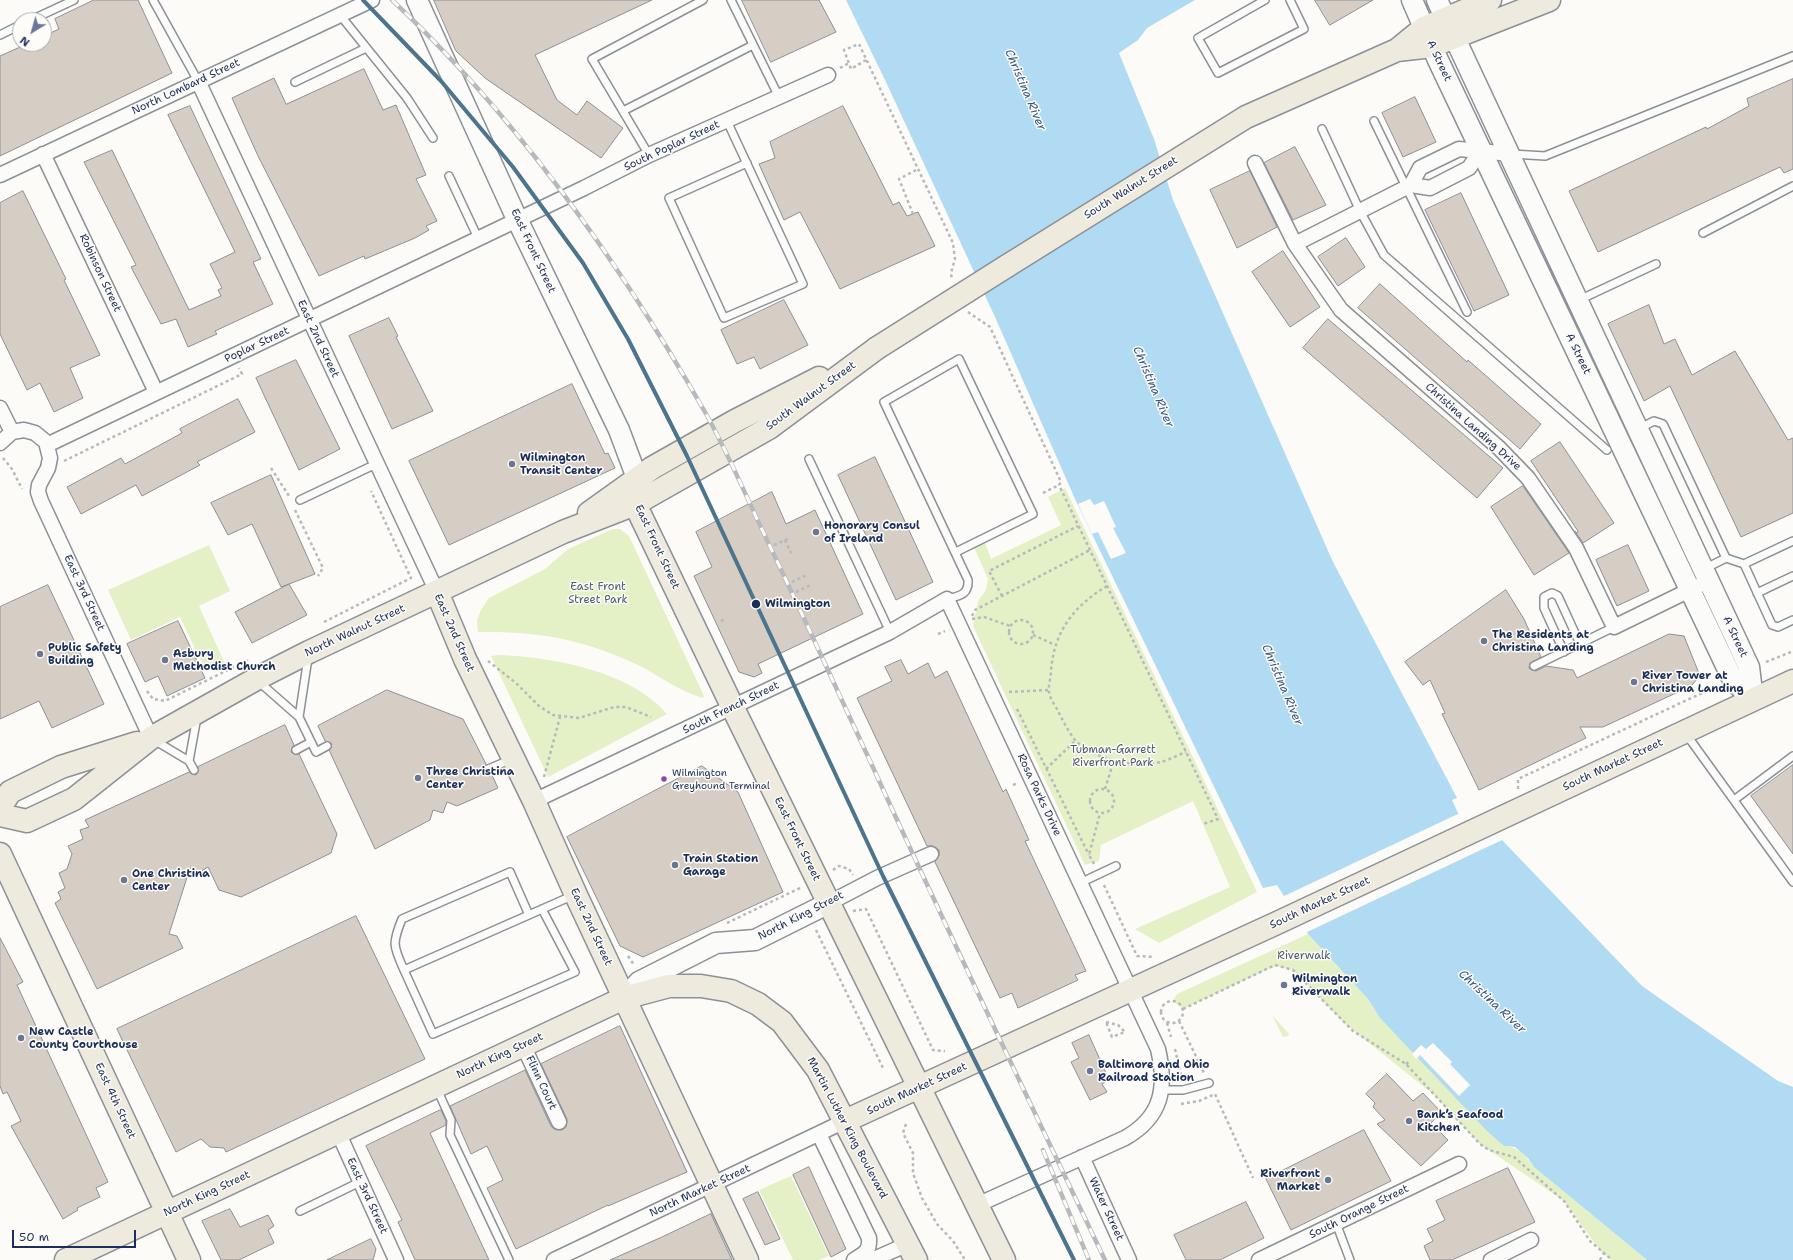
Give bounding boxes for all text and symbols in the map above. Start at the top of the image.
north arrow [12,12,52,52]
text: N [17,33,33,50]
street label: A Street [1424,38,1454,84]
water label: Christina River [1001,47,1049,133]
street label: North Lombard Street [130,56,242,118]
street label: South Poplar Street [622,118,722,174]
street label: South Walnut Street [1082,154,1180,222]
street label: East Front Street [508,207,558,295]
street label: Robinson Street [76,232,124,314]
street label: East 2nd Street [294,298,342,380]
street label: Poplar Street [222,324,292,366]
street label: A Street [1562,331,1594,377]
water label: Christina River [1129,344,1177,430]
street label: South Walnut Street [763,359,859,433]
street label: Christina Landing Drive [1422,380,1524,474]
place label: Wilmington Transit Center [520,451,602,477]
marker: Wilmington Transit Center [507,459,517,469]
street label: East Front Street [632,503,682,591]
place label: Honorary Consul of Ireland [824,519,920,545]
marker: Honorary Consul of Ireland [811,527,821,537]
street label: East 3rd Street [61,553,107,633]
park label: East Front Street Park [568,580,628,606]
street label: East 2nd Street [431,592,477,674]
place label: Wilmington [765,597,830,611]
marker: Wilmington [750,598,762,610]
street label: North Walnut Street [303,602,407,660]
street label: A Street [1720,614,1750,660]
place label: The Residents at Christina Landing [1492,628,1594,654]
marker: The Residents at Christina Landing [1479,636,1489,646]
place label: Public Safety Building [48,641,122,667]
water label: Christina River [1258,642,1306,728]
place label: Asbury Methodist Church [173,647,276,673]
marker: Public Safety Building [35,649,45,659]
marker: Asbury Methodist Church [160,655,170,665]
place label: River Tower at Christina Landing [1642,669,1744,695]
marker: River Tower at Christina Landing [1629,677,1639,687]
street label: South French Street [681,679,781,737]
street label: South Market Street [1561,736,1665,794]
park label: Tubman-Garrett Riverfront Park [1070,743,1156,769]
street label: Rosa Parks Drive [1014,752,1064,838]
place label: Three Christina Center [426,765,514,791]
place label: Wilmington Greyhound Terminal [672,767,770,790]
marker: Three Christina Center [413,773,423,783]
marker: Wilmington Greyhound Terminal [659,774,669,784]
street label: East Front Street [771,795,823,883]
place label: Train Station Garage [683,852,758,878]
marker: Train Station Garage [670,860,680,870]
place label: One Christina Center [132,867,210,893]
street label: South Market Street [1268,874,1372,932]
marker: One Christina Center [119,875,129,885]
street label: East 2nd Street [567,886,615,968]
street label: North King Street [756,889,846,943]
park label: Riverwalk [1277,949,1331,963]
water label: Christina River [1455,967,1529,1037]
place label: Wilmington Riverwalk [1292,972,1357,998]
marker: Wilmington Riverwalk [1279,980,1289,990]
place label: New Castle County Courthouse [29,1025,138,1051]
street label: North King Street [454,1030,546,1082]
marker: New Castle County Courthouse [16,1033,26,1043]
street label: Flinn Court [523,1054,559,1112]
street label: Martin Luther King Boulevard [804,1055,890,1201]
place label: Baltimore and Ohio Railroad Station [1098,1058,1209,1084]
street label: South Market Street [865,1060,969,1118]
street label: East 4th Street [92,1061,138,1141]
marker: Baltimore and Ohio Railroad Station [1085,1066,1095,1076]
place label: Bank’s Seafood Kitchen [1417,1108,1503,1134]
marker: Bank’s Seafood Kitchen [1404,1116,1414,1126]
street label: East 3rd Street [344,1156,390,1236]
street label: North Market Street [647,1162,753,1220]
place label: Riverfront Market [1260,1167,1320,1193]
street label: North King Street [161,1168,253,1220]
street label: Water Street [1086,1175,1126,1243]
marker: Riverfront Market [1323,1175,1333,1185]
street label: South Orange Street [1307,1182,1411,1242]
scale bar [14,1222,138,1248]
text: 50 m [19,1229,49,1245]

